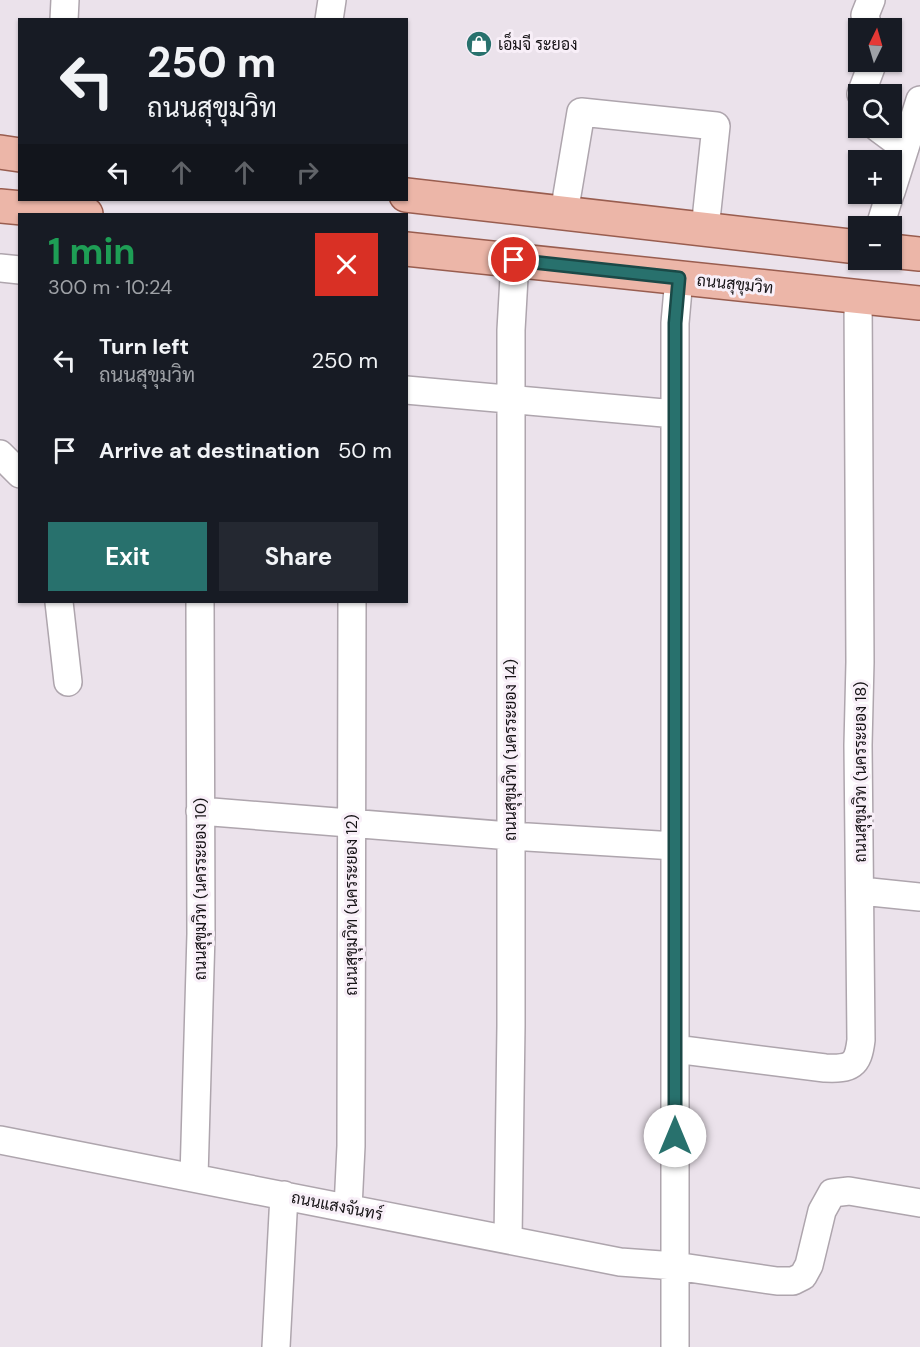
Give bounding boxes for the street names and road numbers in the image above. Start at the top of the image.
street label: ถนนสุขุมวิท [696,270,774,299]
street label: ถนนสุขุมวิท (นครระยอง 14) [500,659,522,841]
street label: ถนนสุขุมวิท (นครระยอง 18) [850,681,872,863]
street label: ถนนสุขุมวิท (นครระยอง 10) [190,798,212,980]
street label: ถนนสุขุมวิท (นครระยอง 12) [341,814,363,996]
street label: ถนนแสงจันทร์ [289,1185,385,1225]

